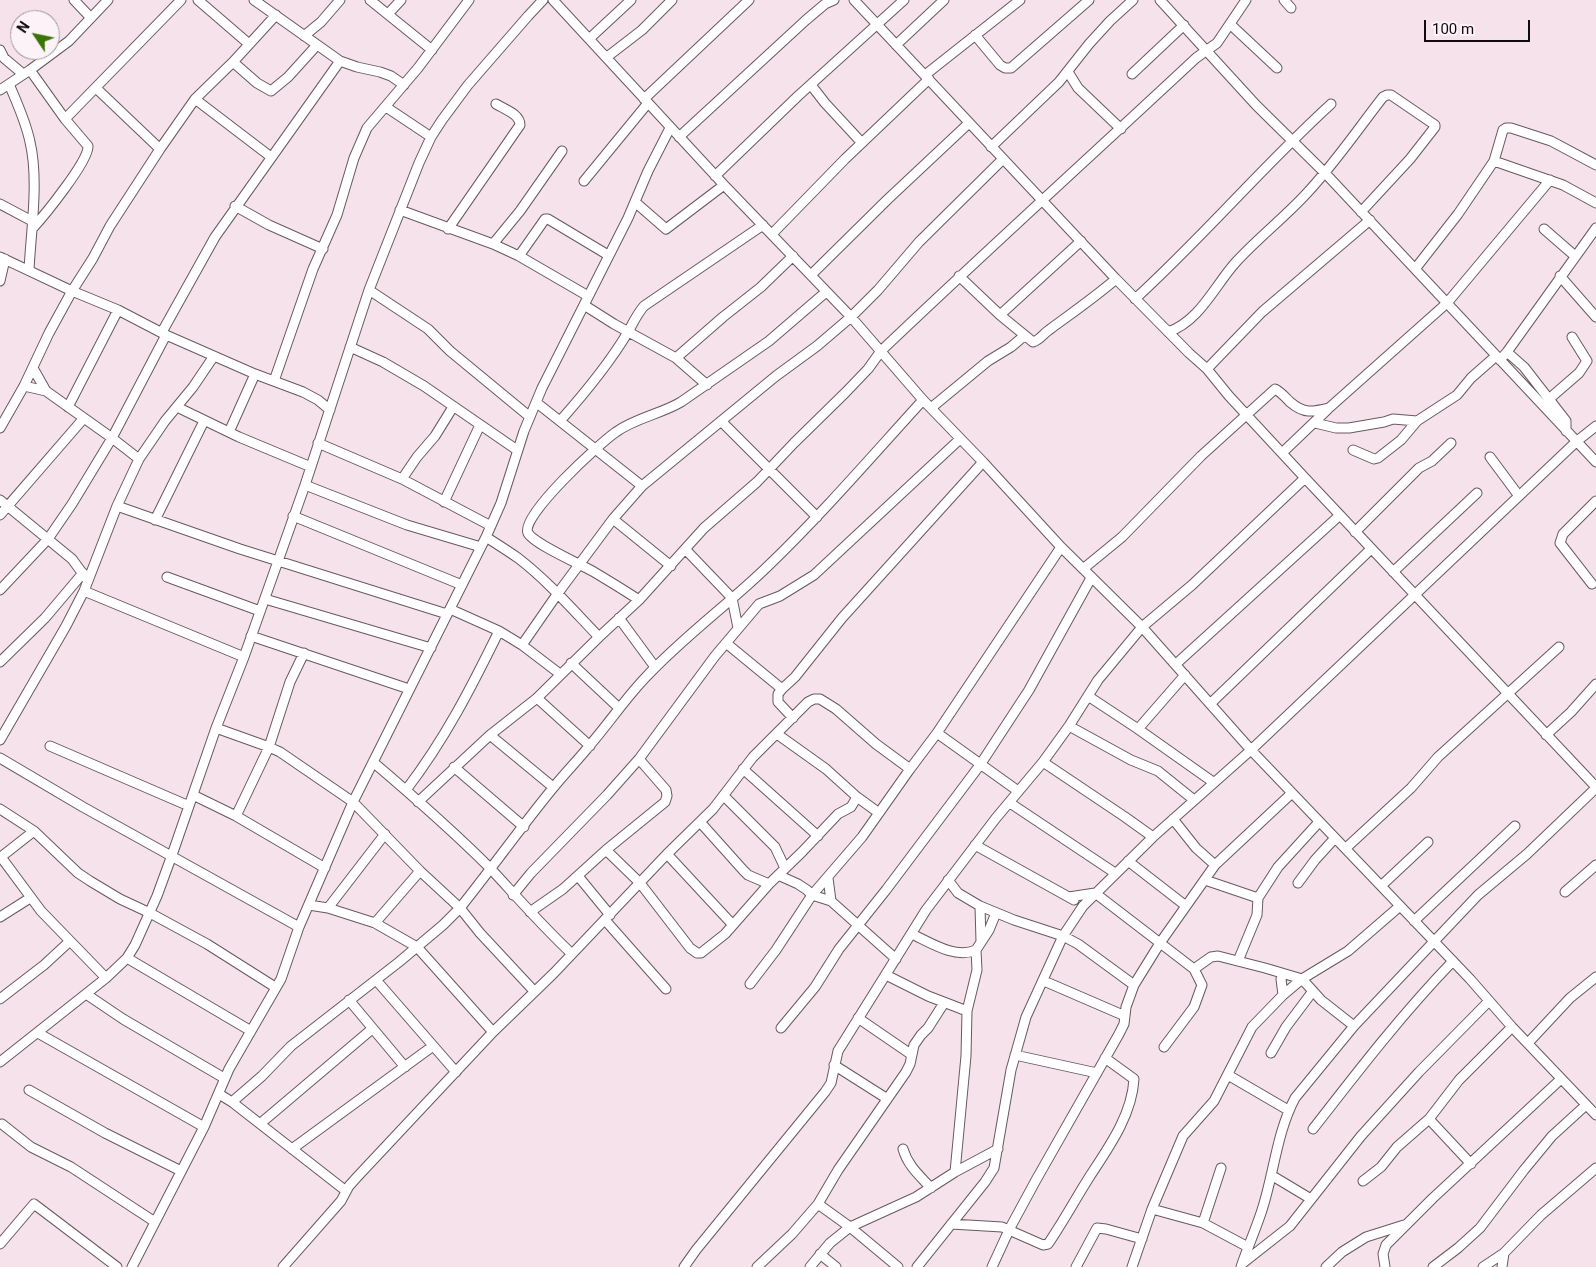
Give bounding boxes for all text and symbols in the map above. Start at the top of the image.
north arrow [10,10,60,60]
scale bar [1426,10,1532,42]
text: N [14,19,33,36]
text: 100 m [1432,20,1474,38]

